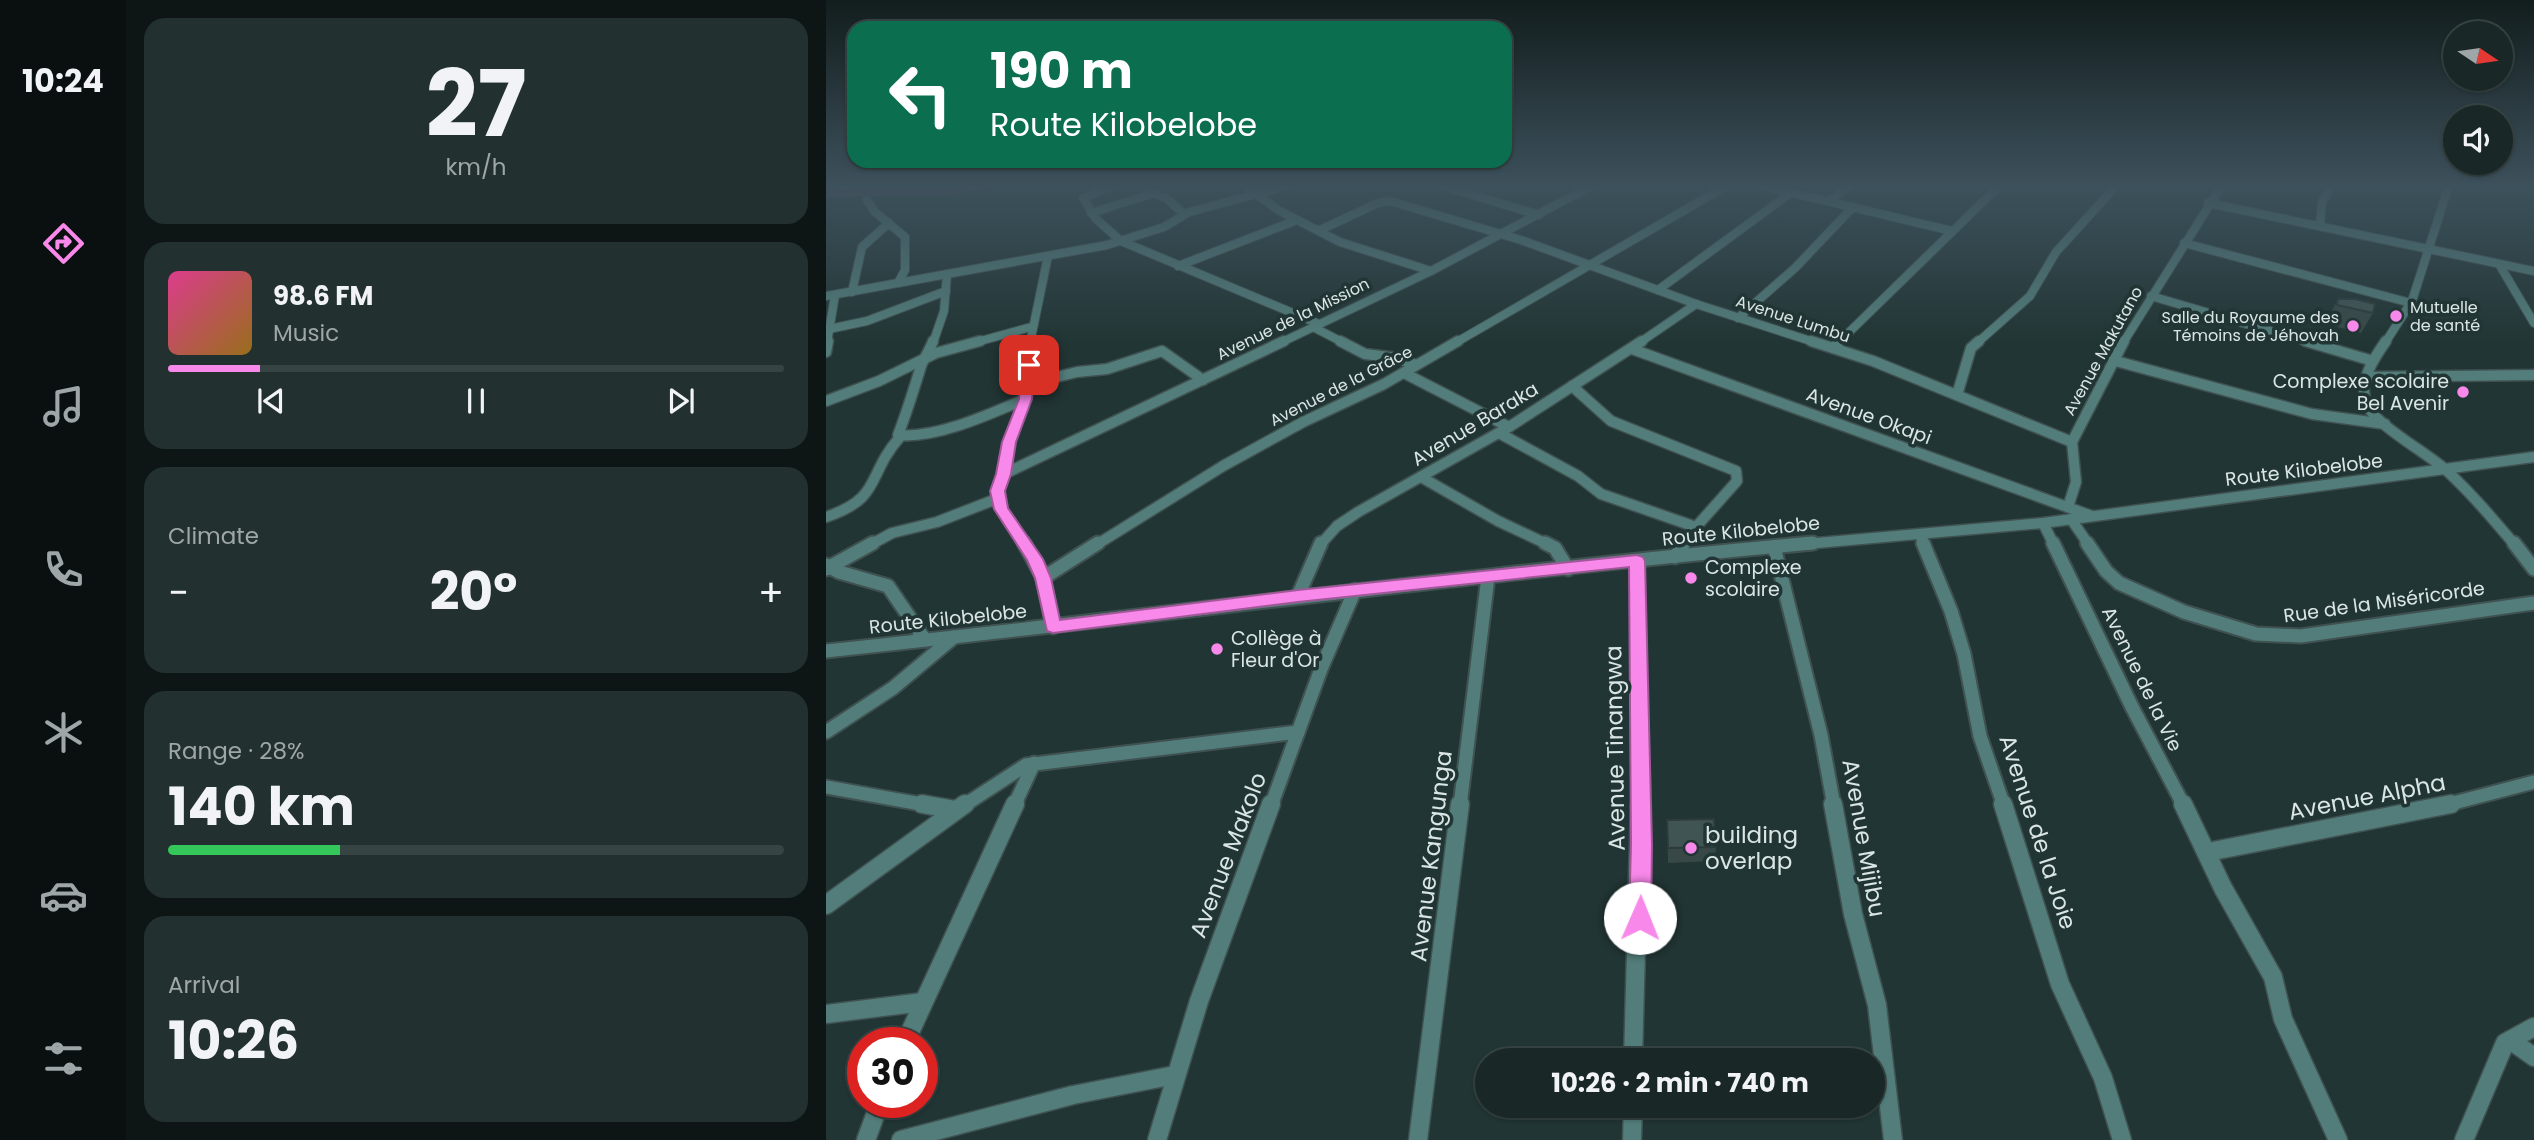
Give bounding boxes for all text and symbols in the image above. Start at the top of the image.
north arrow [2443,21,2513,91]
map controls [2443,21,2513,175]
text: 190 m [990,37,1133,105]
text: 27 [426,40,526,168]
icon: left [875,49,966,140]
text: 10:24 [22,58,104,103]
text: Route Kilobelobe [990,102,1257,147]
button: sound [2443,105,2513,175]
text: km/h [445,151,507,183]
icon: directions [39,219,88,268]
street label: Avenue de la Mission [1213,272,1373,366]
text: 98.6 FM [273,278,373,314]
street label: Avenue Makutano [2058,282,2148,420]
street label: Avenue Lumbu [1733,290,1853,348]
place label: Mutuelle de santé [2410,296,2480,337]
place label: Salle du Royaume des Témoins de Jéhovah [2162,306,2339,347]
marker: Mutuelle de santé [2388,308,2404,324]
text: Music [273,317,339,349]
marker: Salle du Royaume des Témoins de Jéhovah [2345,318,2361,334]
pin [999,335,1059,395]
street label: Avenue de la Grâce [1266,340,1416,432]
icon: arrive [1010,346,1048,384]
place label: Complexe scolaire Bel Avenir [2273,368,2449,417]
street label: Avenue Baraka [1407,375,1543,473]
street label: Avenue Okapi [1803,381,1935,451]
icon: music [39,382,88,431]
icon: previous [252,382,290,420]
icon: pause [457,382,495,420]
icon: next [662,382,700,420]
marker: Complexe scolaire Bel Avenir [2455,384,2471,400]
street label: Route Kilobelobe [2224,447,2384,493]
street label: Route Kilobelobe [1661,509,1821,553]
text: Climate [168,520,259,552]
icon: phone [39,545,88,594]
place label: Complexe scolaire [1705,554,1802,603]
text: 20° [430,555,517,628]
text: − [168,566,189,619]
text: + [758,566,784,619]
marker: Complexe scolaire [1683,570,1699,586]
street label: Rue de la Miséricorde [2282,575,2486,629]
street label: Route Kilobelobe [868,597,1028,641]
street label: Avenue de la Vie [2095,602,2189,756]
place label: Collège à Fleur d'Or [1231,625,1322,674]
marker: Collège à Fleur d'Or [1209,641,1225,657]
street label: Avenue Tinangwa [1597,645,1633,851]
icon: climate [39,708,88,757]
street label: Avenue de la Joie [1991,731,2085,933]
text: Range · 28% [168,735,304,767]
street label: Avenue Kangunga [1402,749,1460,963]
street label: Avenue Mijibu [1834,757,1894,919]
street label: Avenue Alpha [2286,766,2448,828]
street label: Avenue Makolo [1182,768,1274,942]
text: 140 km [168,770,355,843]
place label: building overlap [1705,819,1798,877]
marker: building overlap [1683,840,1699,856]
icon: car [39,871,88,920]
position arrow [1603,881,1677,955]
text: Arrival [168,969,240,1001]
text: 10:26 [168,1004,299,1077]
speed limit sign: 30 [847,1027,938,1118]
icon: filters [39,1034,88,1083]
text: 10:26 · 2 min · 740 m [1551,1065,1809,1101]

